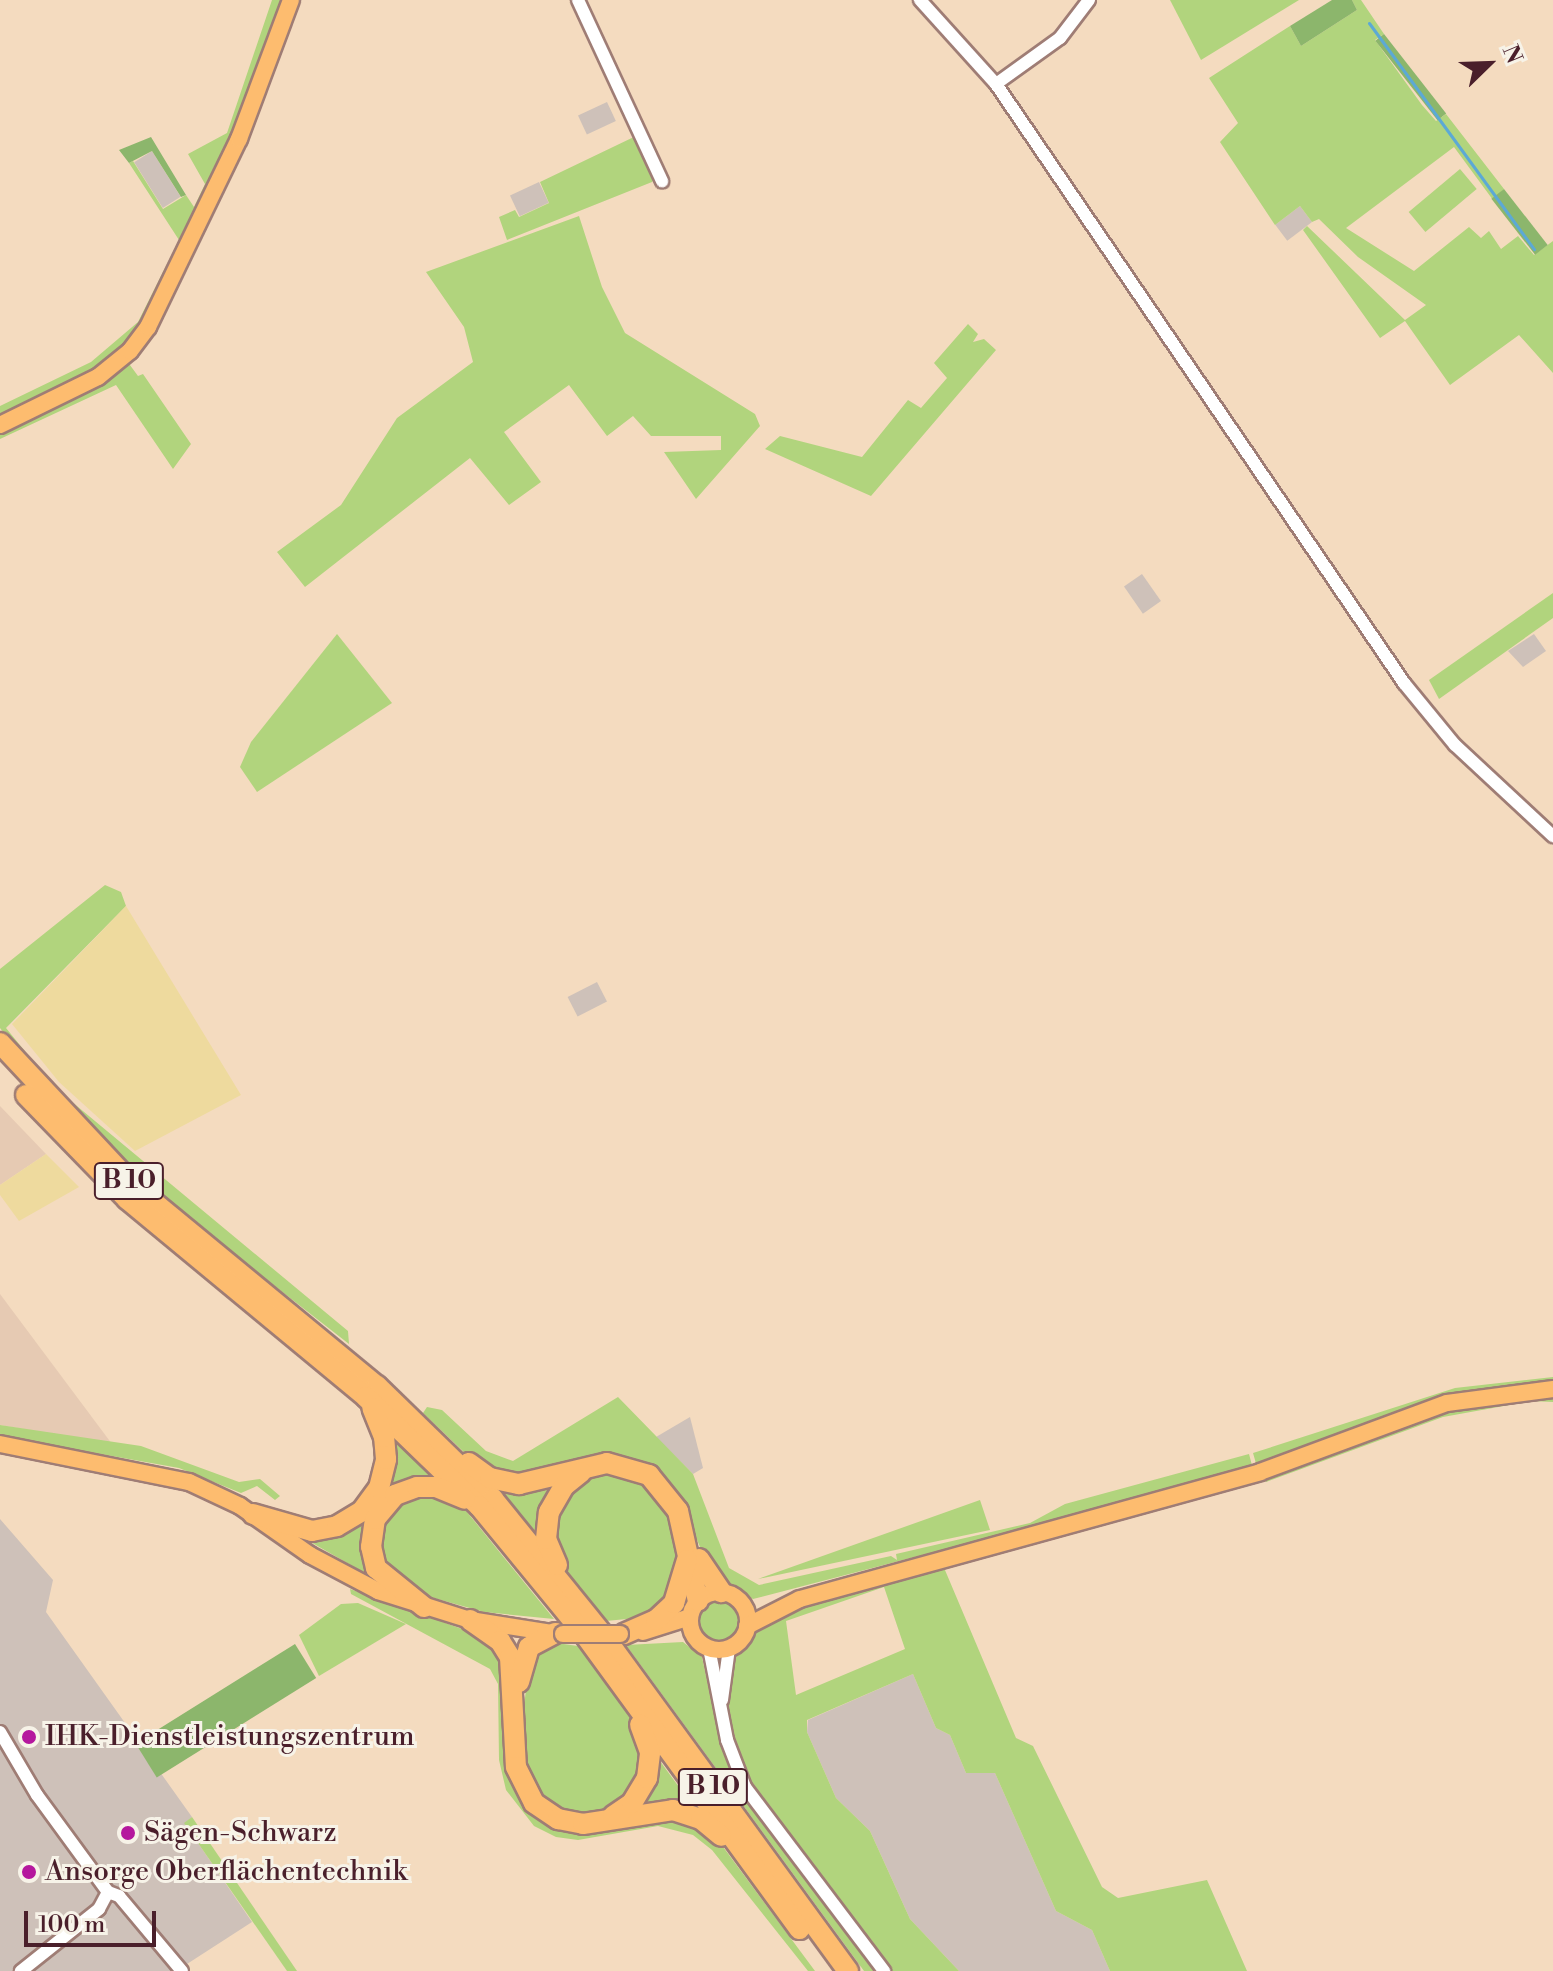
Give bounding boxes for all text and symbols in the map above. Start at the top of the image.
north arrow [1449,24,1529,104]
text: N [1496,41,1527,68]
road number: B 10 [93,1159,165,1203]
place label: IHK-Dienstleistungszentrum [45,1720,415,1754]
marker: IHK-Dienstleistungszentrum [20,1728,38,1746]
road number: B 10 [677,1765,749,1809]
place label: Sägen-Schwarz [144,1816,337,1850]
marker: Sägen-Schwarz [119,1824,137,1842]
place label: Ansorge Oberflächentechnik [45,1855,407,1889]
marker: Ansorge Oberflächentechnik [20,1863,38,1881]
scale bar [28,1895,160,1945]
text: 100 m [38,1910,105,1940]

